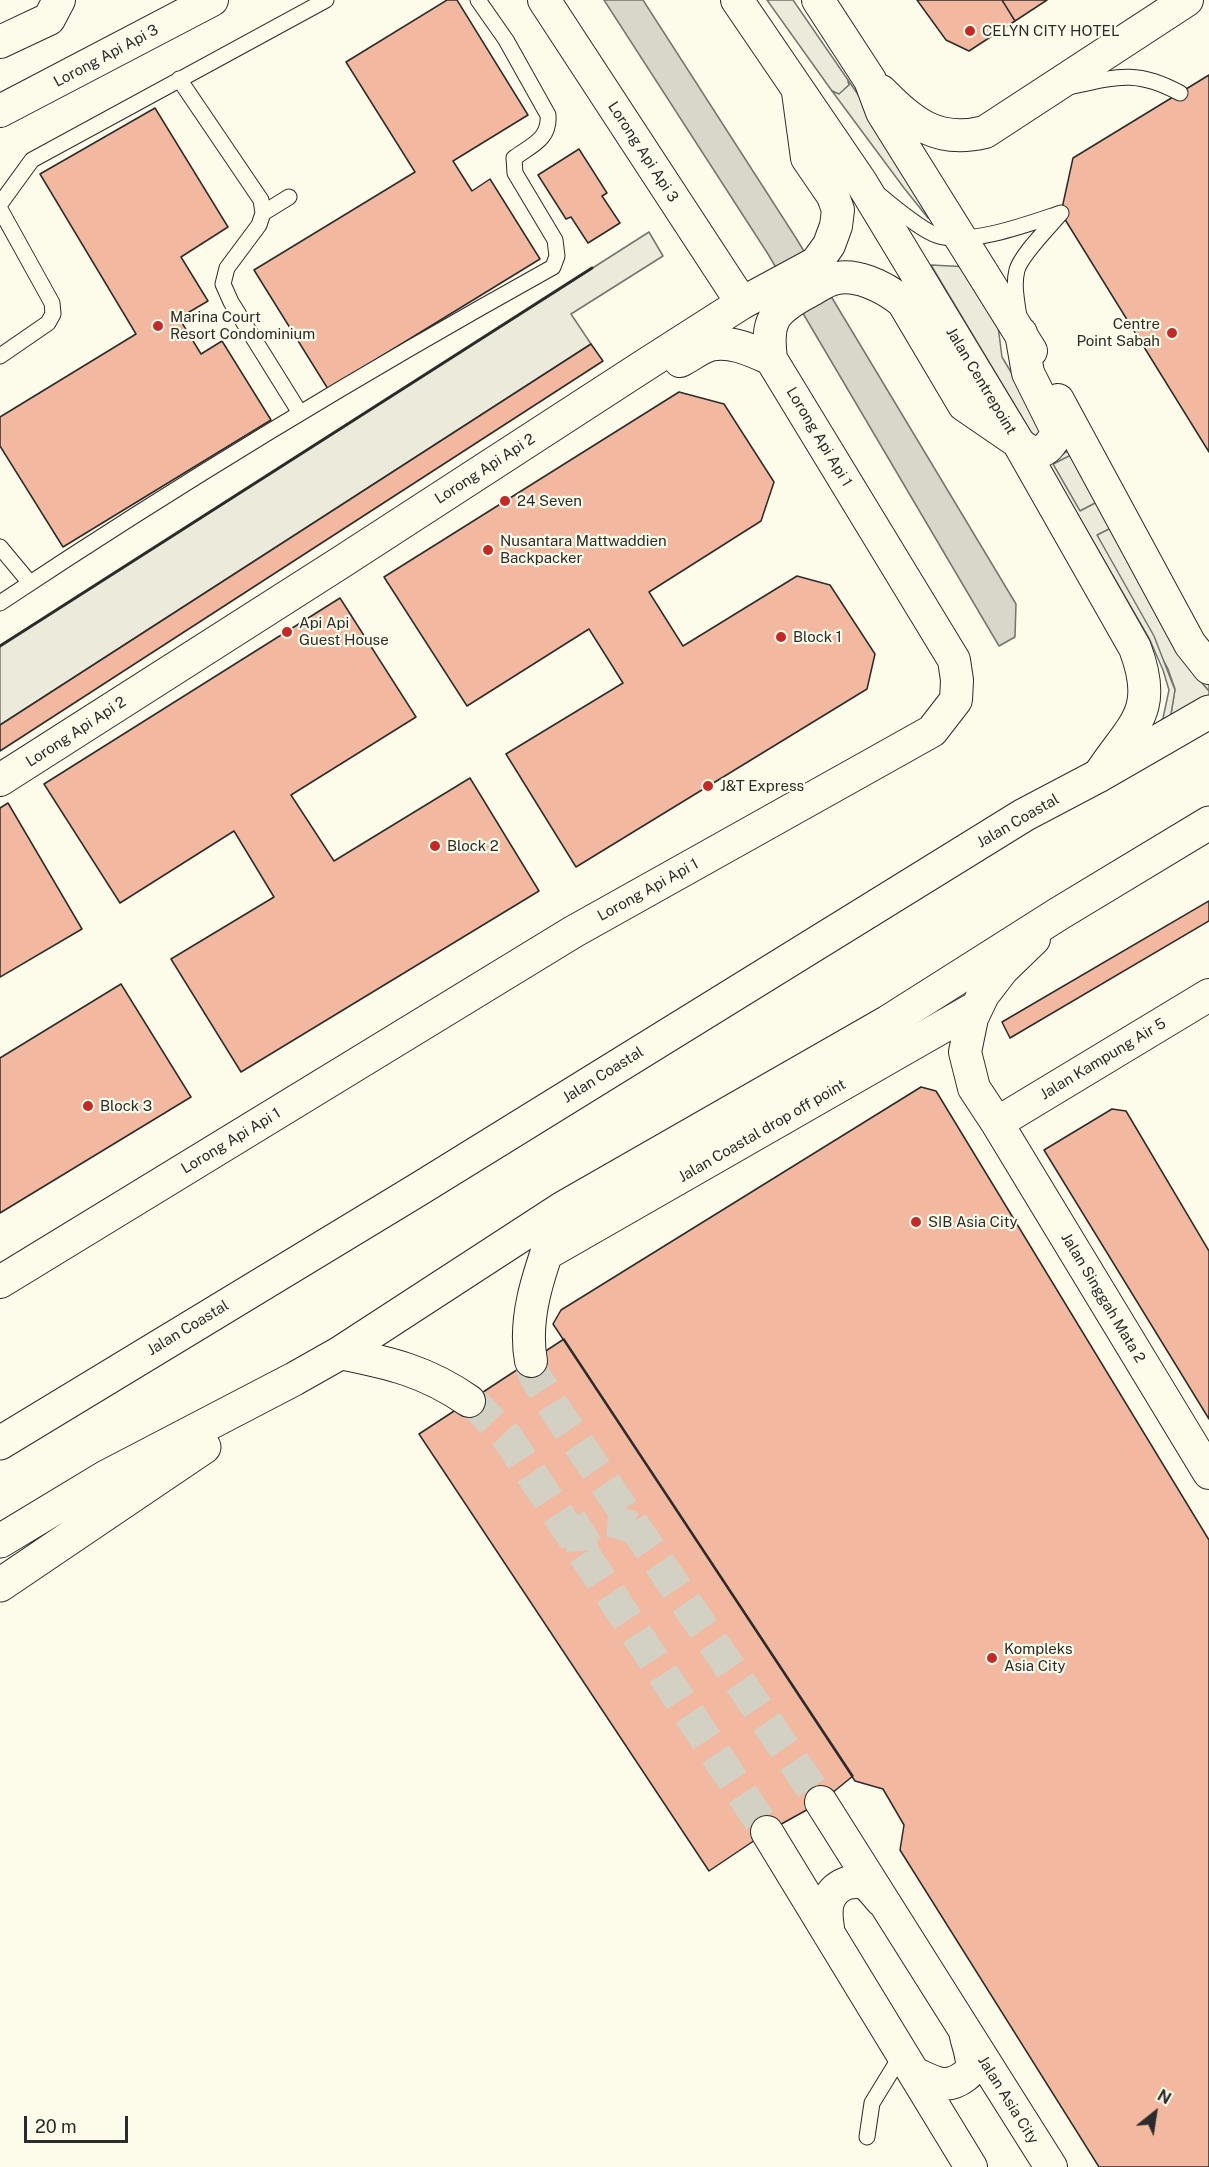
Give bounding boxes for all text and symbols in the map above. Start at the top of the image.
street label: Lorong Api Api 3 [51,21,161,91]
place label: CELYN CITY HOTEL [982,22,1120,40]
marker: CELYN CITY HOTEL [963,24,977,38]
street label: Lorong Api Api 3 [604,98,682,206]
place label: Marina Court Resort Condominium [170,308,315,343]
place label: Centre Point Sabah [1076,315,1160,350]
marker: Marina Court Resort Condominium [151,319,165,333]
street label: Jalan Centrepoint [942,324,1020,438]
marker: Centre Point Sabah [1165,326,1179,340]
street label: Lorong Api Api 1 [782,384,856,490]
street label: Lorong Api Api 2 [432,430,538,508]
place label: 24 Seven [517,492,582,510]
marker: 24 Seven [498,494,512,508]
place label: Nusantara Mattwaddien Backpacker [500,532,667,567]
marker: Nusantara Mattwaddien Backpacker [481,543,495,557]
place label: Api Api Guest House [299,614,389,649]
marker: Api Api Guest House [280,625,294,639]
place label: Block 1 [793,628,842,646]
marker: Block 1 [774,630,788,644]
street label: Lorong Api Api 2 [23,693,129,771]
place label: J&T Express [720,777,804,795]
marker: J&T Express [701,779,715,793]
street label: Jalan Coastal [974,790,1062,852]
place label: Block 2 [447,837,499,855]
marker: Block 2 [428,839,442,853]
street label: Lorong Api Api 1 [594,855,702,925]
street label: Jalan Kampung Air 5 [1037,1014,1169,1104]
street label: Jalan Coastal [559,1043,647,1107]
street label: Jalan Coastal drop off point [675,1076,849,1186]
place label: Block 3 [100,1097,152,1115]
marker: Block 3 [81,1099,95,1113]
street label: Lorong Api Api 1 [178,1104,284,1178]
place label: SIB Asia City [928,1213,1018,1231]
marker: SIB Asia City [909,1215,923,1229]
street label: Jalan Singgah Mata 2 [1057,1230,1149,1366]
street label: Jalan Coastal [144,1297,232,1359]
place label: Kompleks Asia City [1004,1640,1073,1675]
marker: Kompleks Asia City [985,1651,999,1665]
street label: Jalan Asia City [974,2053,1042,2147]
north arrow [1125,2083,1185,2143]
text: N [1154,2086,1174,2108]
scale bar [27,2104,130,2142]
text: 20 m [35,2116,77,2137]

